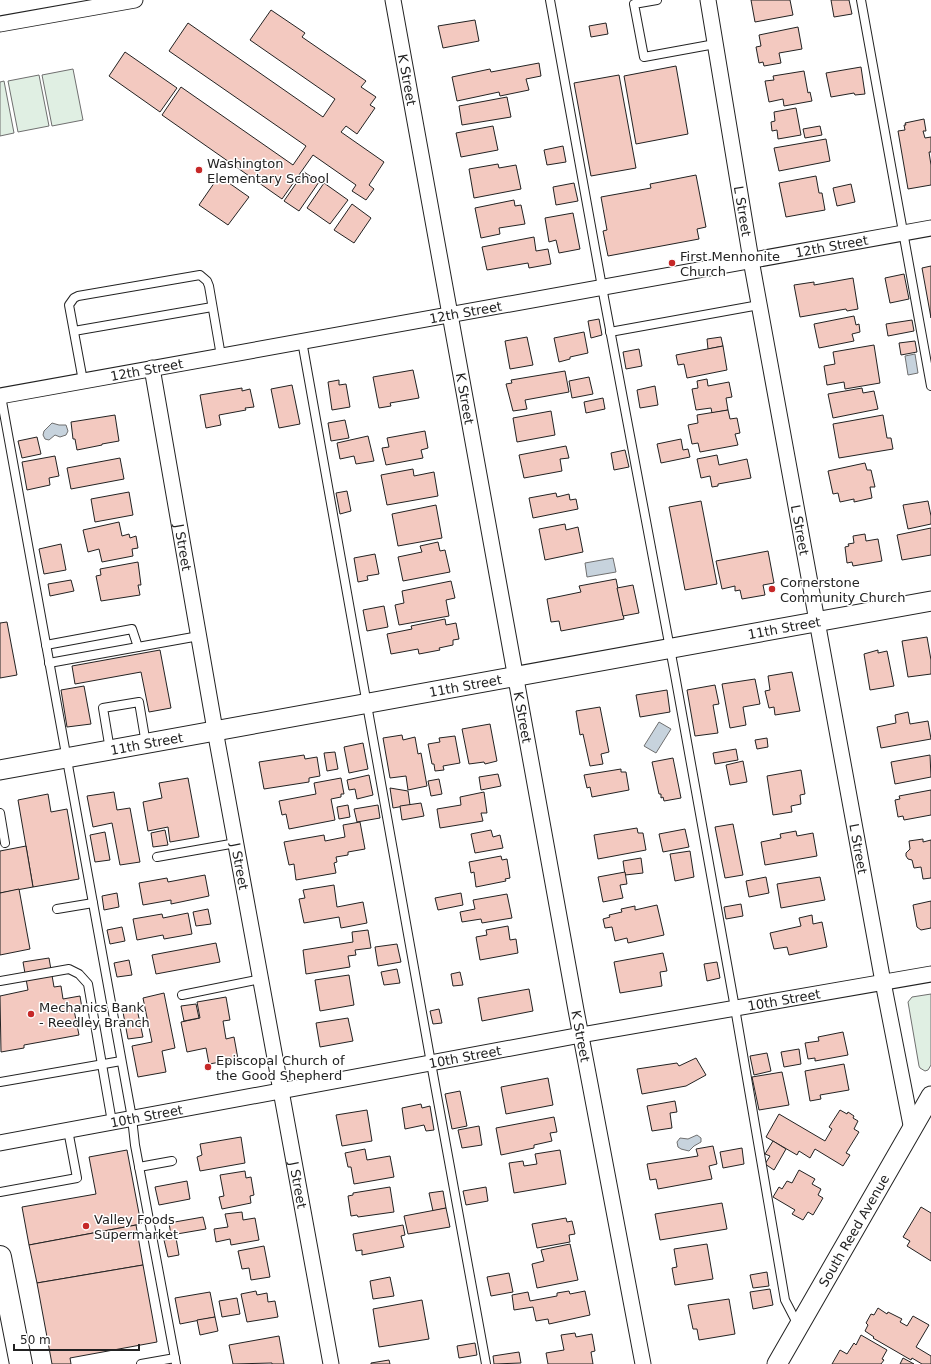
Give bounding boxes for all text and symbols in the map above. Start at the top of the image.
street label: K Street [395,53,419,107]
place label: Washington Elementary School [207,156,329,186]
marker: Washington Elementary School [194,165,204,175]
street label: L Street [731,185,754,238]
street label: 12th Street [794,233,869,260]
place label: First Mennonite Church [680,249,780,279]
marker: First Mennonite Church [667,258,677,268]
street label: 12th Street [428,299,503,326]
street label: 12th Street [109,356,184,384]
street label: K Street [453,372,477,426]
street label: L Street [788,504,812,556]
street label: J Street [171,522,194,572]
place label: Cornerstone Community Church [780,575,905,605]
marker: Cornerstone Community Church [767,584,777,594]
street label: 11th Street [747,614,822,642]
street label: 11th Street [428,672,503,700]
street label: K Street [510,690,535,744]
street label: 11th Street [109,730,184,758]
street label: L Street [846,822,870,875]
street label: J Street [228,841,251,891]
street label: 10th Street [747,986,822,1014]
place label: Mechanics Bank - Reedley Branch [39,1000,150,1030]
marker: Mechanics Bank - Reedley Branch [26,1009,36,1019]
street label: K Street [568,1009,593,1063]
street label: 10th Street [428,1043,503,1071]
place label: Episcopal Church of the Good Shepherd [216,1053,345,1083]
marker: Episcopal Church of the Good Shepherd [203,1062,213,1072]
street label: 10th Street [109,1102,184,1130]
street label: J Street [286,1159,309,1210]
street label: South Reed Avenue [816,1172,892,1290]
place label: Valley Foods Supermarket [94,1212,178,1242]
marker: Valley Foods Supermarket [81,1221,91,1231]
scale bar [14,1326,139,1352]
text: 50 m [20,1333,51,1347]

